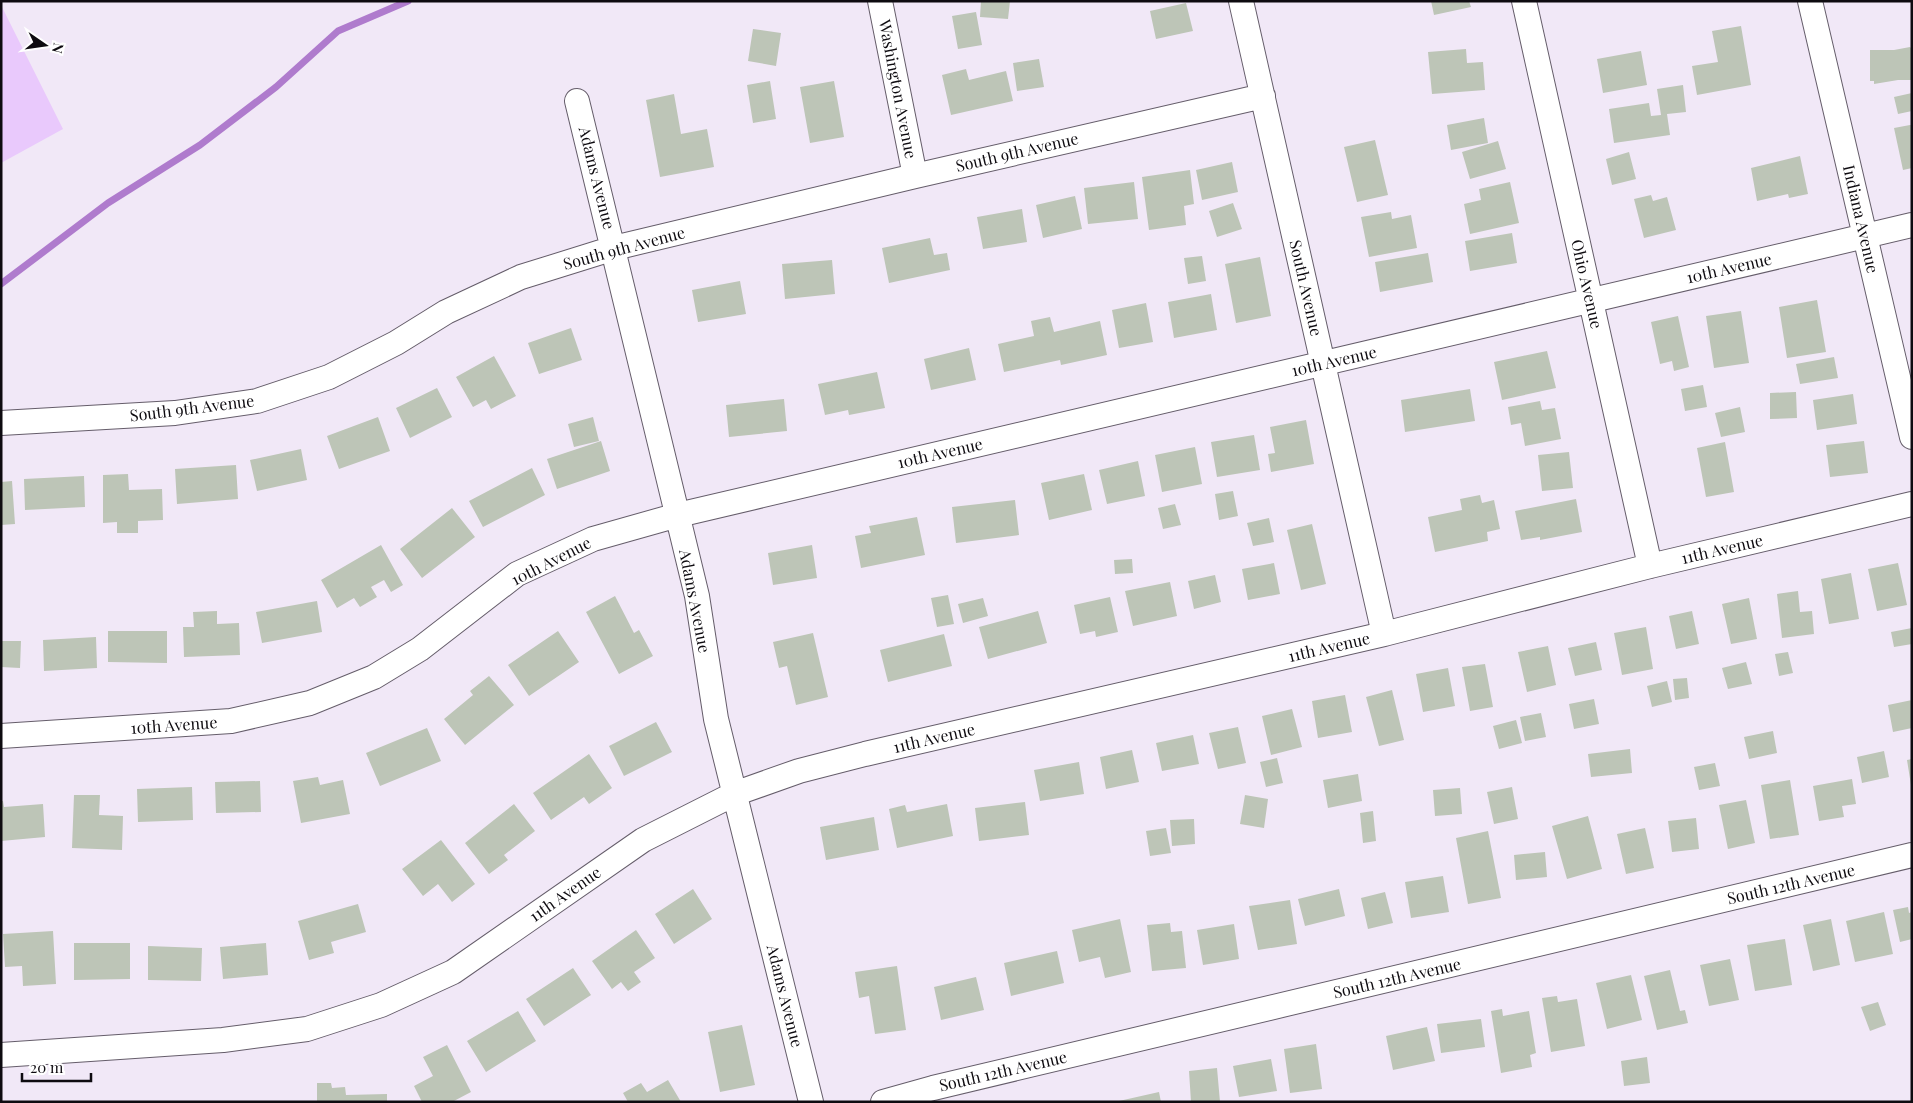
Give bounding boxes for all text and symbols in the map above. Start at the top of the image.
street label: Washington Avenue [875,17,922,160]
north arrow [20,20,70,70]
text: N [48,41,69,55]
street label: Adams Avenue [574,123,620,231]
street label: South 9th Avenue [954,127,1080,176]
street label: Indiana Avenue [1839,163,1884,275]
street label: South 9th Avenue [561,221,687,274]
street label: Ohio Avenue [1567,237,1608,330]
street label: South Avenue [1285,238,1328,338]
street label: 10th Avenue [1684,248,1774,288]
street label: 10th Avenue [1289,341,1379,381]
street label: South 9th Avenue [129,389,255,426]
street label: 10th Avenue [895,433,985,473]
street label: 11th Avenue [1679,529,1765,568]
street label: 10th Avenue [507,531,594,590]
street label: Adams Avenue [675,546,716,654]
street label: 11th Avenue [1286,627,1372,666]
street label: 10th Avenue [130,711,218,738]
street label: 11th Avenue [891,718,977,757]
street label: South 12th Avenue [1725,859,1857,908]
street label: 11th Avenue [525,861,605,926]
street label: Adams Avenue [762,941,808,1049]
street label: South 12th Avenue [1331,953,1463,1002]
street label: South 12th Avenue [937,1046,1069,1095]
scale bar [22,1050,91,1082]
text: 20 m [30,1057,64,1077]

